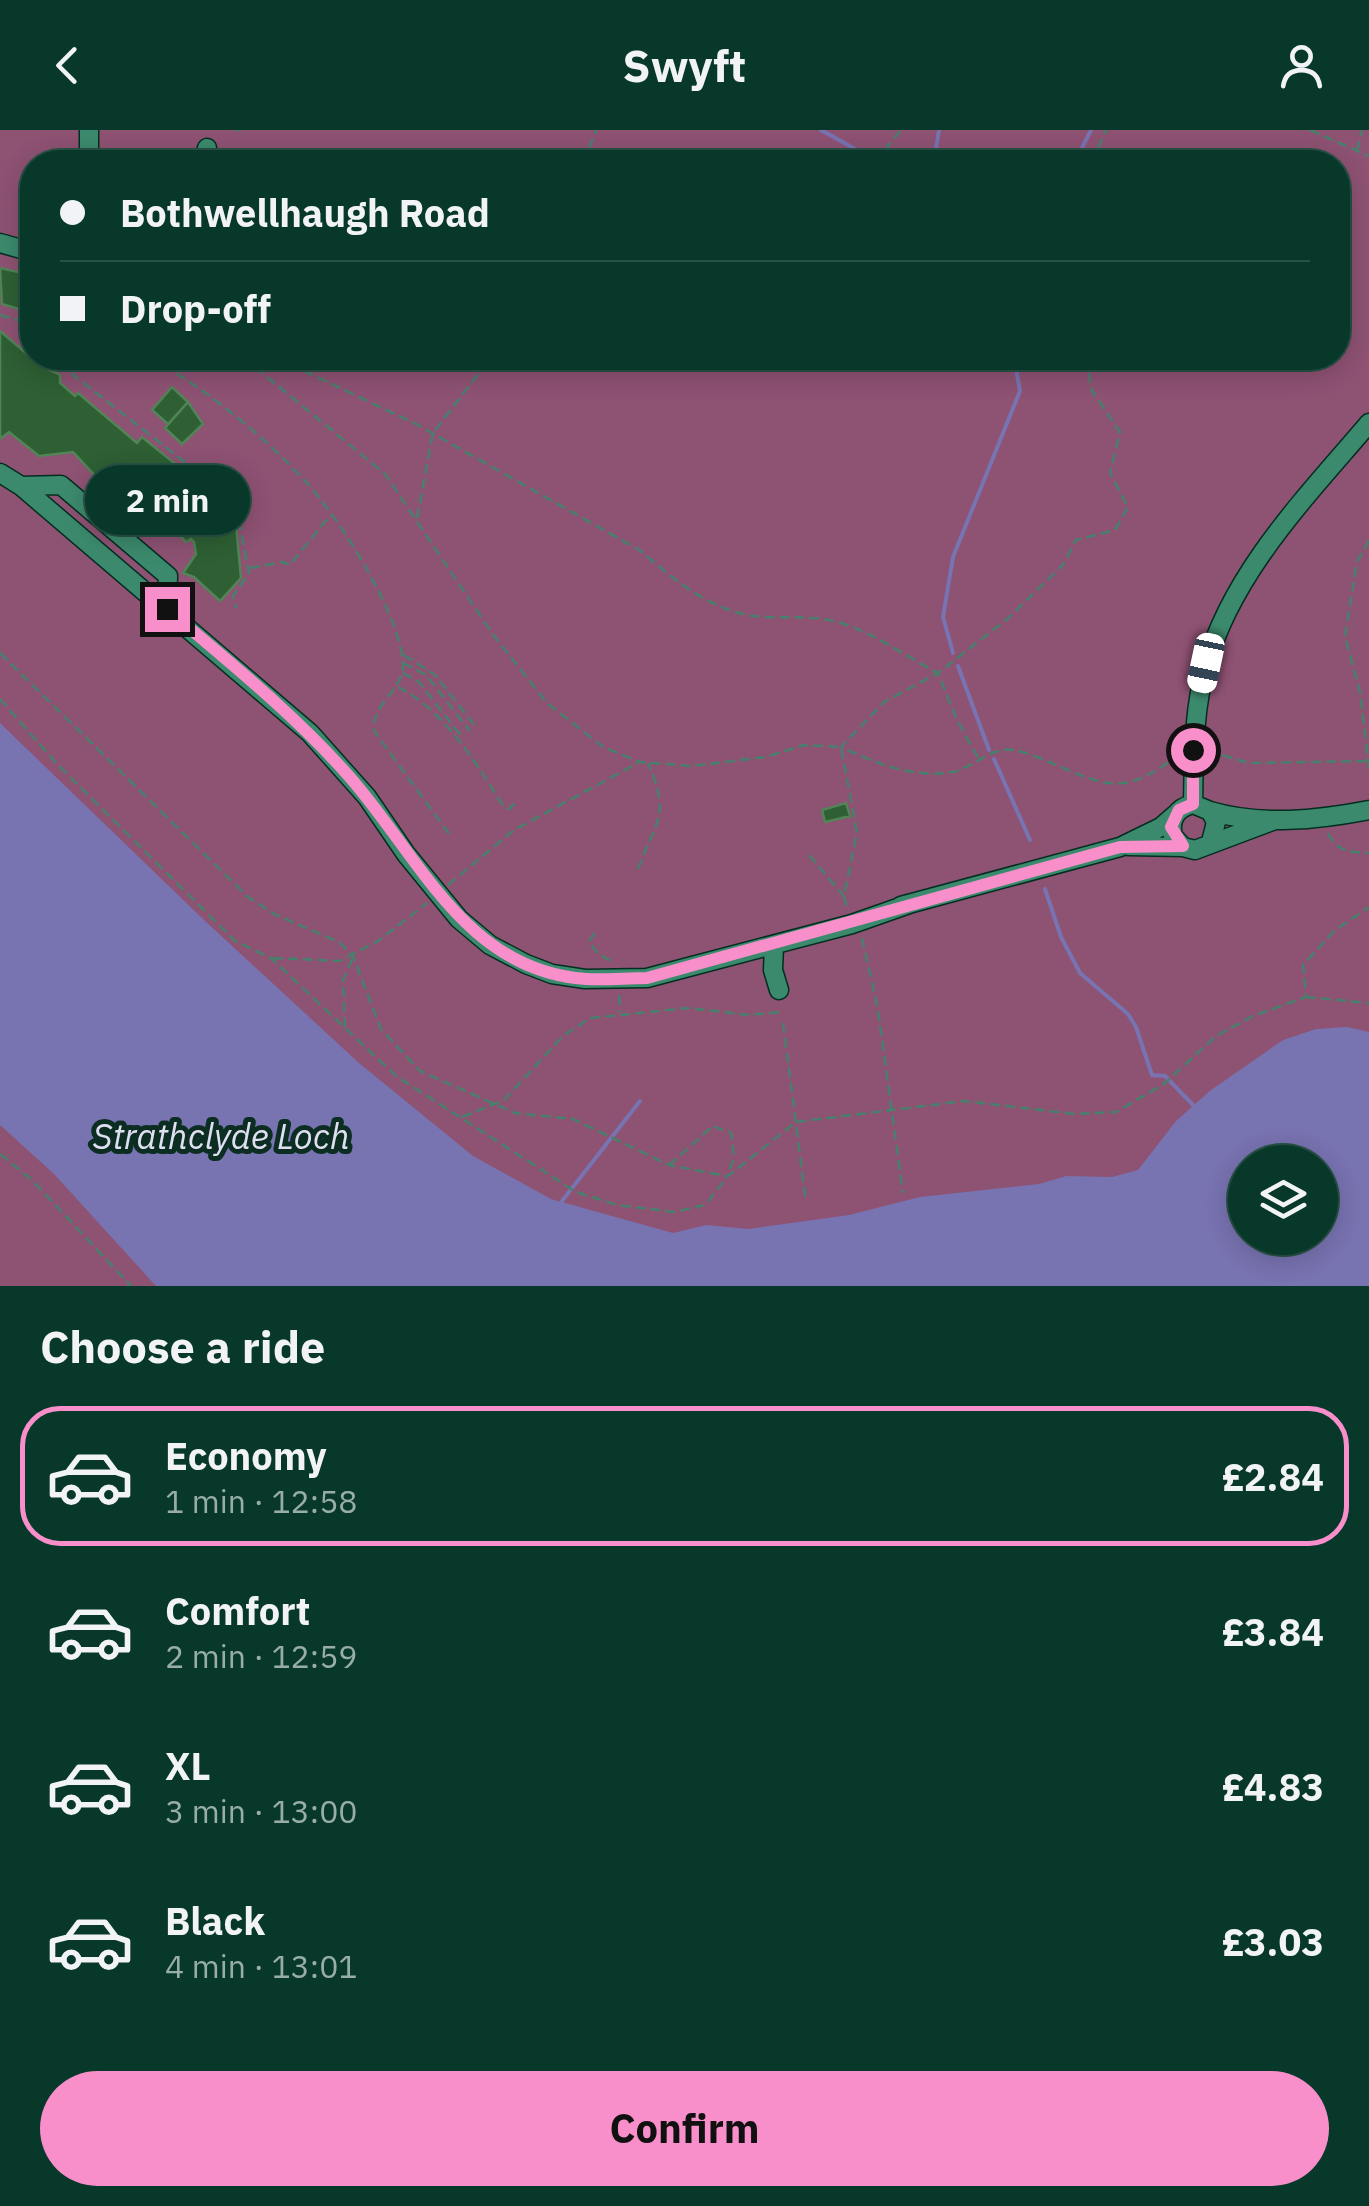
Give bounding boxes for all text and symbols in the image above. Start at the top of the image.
text: Swyft [623,36,746,94]
icon: back [40,38,95,93]
icon: person [1274,38,1329,93]
text: Bothwellhaugh Road [120,188,490,237]
text: Drop-off [120,284,271,333]
callout: 2 min [84,464,250,534]
text: 2 min [126,479,209,521]
route end [145,587,190,632]
car [1185,631,1227,695]
route start [1171,728,1216,773]
water label: Strathclyde Loch [92,1113,350,1159]
map controls [1228,1145,1338,1255]
button: layers [1228,1145,1338,1255]
text: Choose a ride [40,1317,325,1375]
icon: car [45,1431,135,1521]
text: Economy [165,1431,327,1480]
text: £2.84 [1222,1452,1324,1501]
text: 1 min · 12:58 [165,1480,358,1522]
icon: car [45,1586,135,1676]
text: Comfort [165,1586,310,1635]
text: £3.84 [1222,1607,1324,1656]
text: 2 min · 12:59 [165,1635,358,1677]
icon: car [45,1741,135,1831]
text: XL [165,1741,211,1790]
text: £4.83 [1222,1762,1324,1811]
text: 3 min · 13:00 [165,1790,358,1832]
icon: car [45,1896,135,1986]
text: Black [165,1896,265,1945]
text: £3.03 [1222,1917,1324,1966]
text: 4 min · 13:01 [165,1945,358,1987]
button: Confirm [40,2071,1329,2186]

